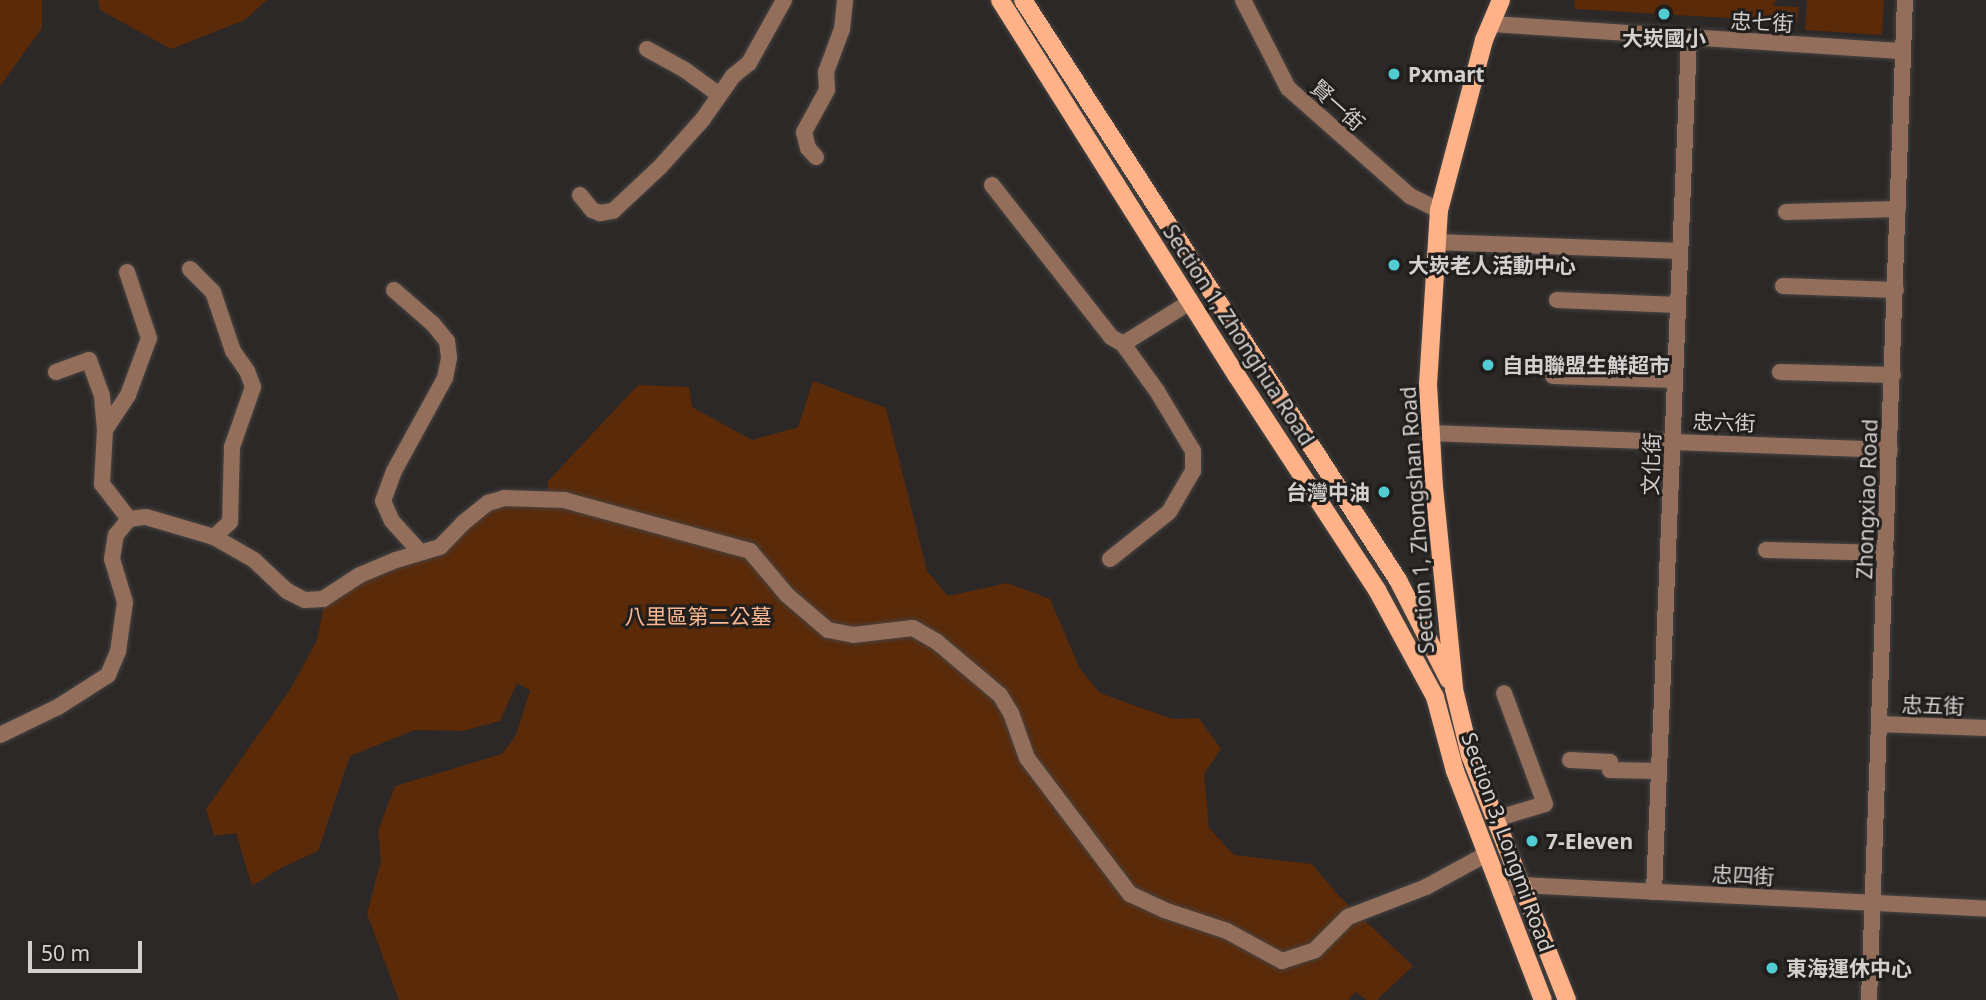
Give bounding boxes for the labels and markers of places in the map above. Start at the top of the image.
marker: 大崁國小 [1656,6,1672,22]
place label: 大崁國小 [1622,25,1706,51]
place label: Pxmart [1408,61,1485,87]
marker: Pxmart [1386,66,1402,82]
place label: 大崁老人活動中心 [1408,252,1576,278]
marker: 大崁老人活動中心 [1386,257,1402,273]
place label: 自由聯盟生鮮超市 [1502,352,1670,378]
marker: 自由聯盟生鮮超市 [1480,357,1496,373]
place label: 台灣中油 [1286,479,1370,505]
marker: 台灣中油 [1376,484,1392,500]
place label: 7-Eleven [1546,828,1633,854]
marker: 7-Eleven [1524,833,1540,849]
place label: 東海運休中心 [1786,955,1912,981]
marker: 東海運休中心 [1764,960,1780,976]

